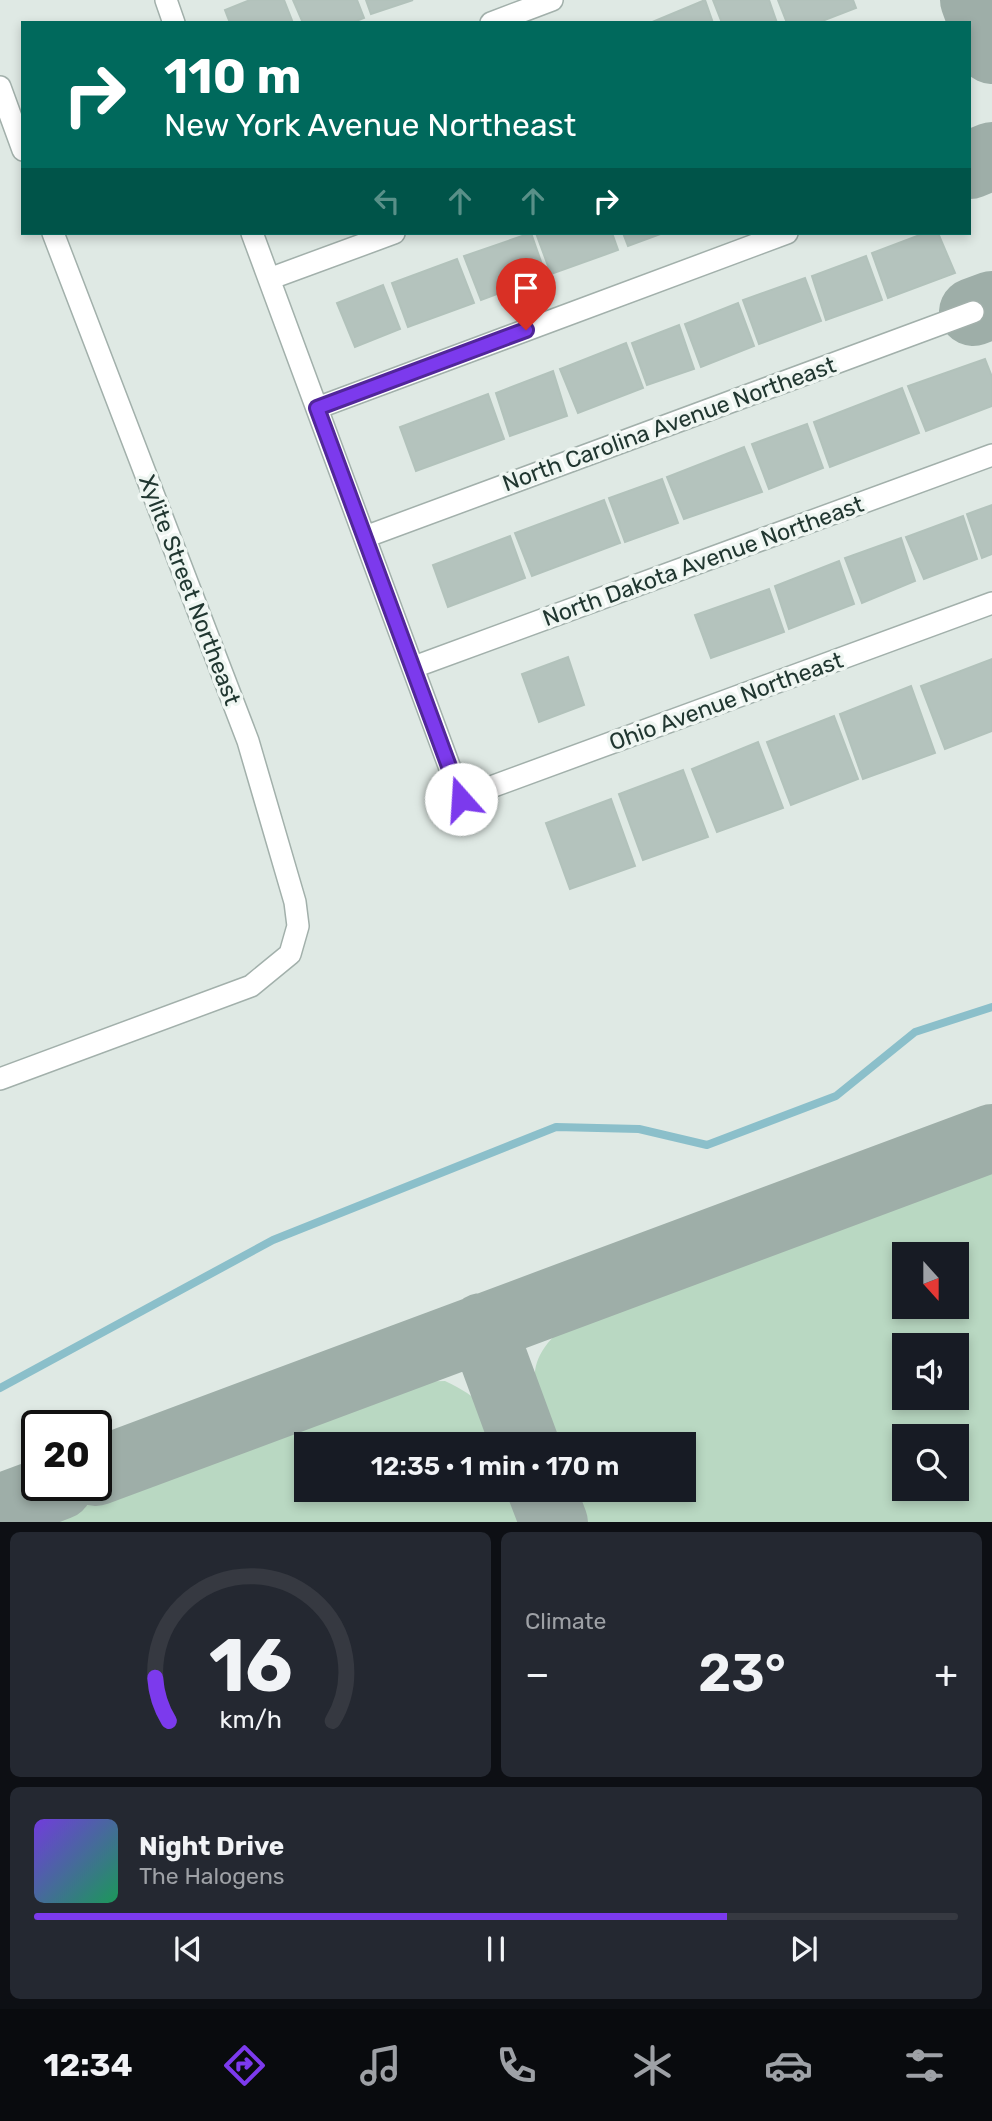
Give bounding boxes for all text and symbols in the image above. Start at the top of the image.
text: 110 m [164,47,301,105]
icon: right [49,49,140,140]
text: New York Avenue Northeast [164,106,576,144]
icon: left [368,182,406,220]
icon: ahead [441,182,479,220]
icon: ahead [514,182,552,220]
icon: right [587,182,625,220]
pin [496,258,556,330]
icon: arrive [507,269,545,307]
street label: North Carolina Avenue Northeast [499,351,839,497]
street label: Xylite Street Northeast [133,471,247,709]
street label: North Dakota Avenue Northeast [539,490,867,632]
street label: Ohio Avenue Northeast [605,646,847,756]
position arrow [424,762,498,836]
north arrow [892,1242,970,1320]
map controls [892,1242,969,1501]
button: sound [892,1333,969,1410]
speed limit sign: 20 [21,1410,112,1501]
button: search [892,1424,969,1501]
text: 12:35 · 1 min · 170 m [371,1451,619,1482]
text: Climate [525,1607,606,1635]
text: 16 [209,1623,292,1709]
text: 23° [698,1642,786,1704]
text: − [525,1651,550,1697]
text: + [934,1651,958,1697]
text: km/h [219,1704,282,1733]
text: Night Drive [139,1831,284,1862]
text: The Halogens [139,1862,285,1890]
icon: previous [169,1930,207,1968]
icon: pause [477,1930,515,1968]
icon: next [785,1930,823,1968]
icon: directions [220,2041,269,2090]
icon: music [356,2041,405,2090]
icon: phone [492,2041,541,2090]
icon: climate [628,2041,677,2090]
icon: car [764,2041,813,2090]
icon: filters [900,2041,949,2090]
text: 12:34 [44,2046,133,2084]

